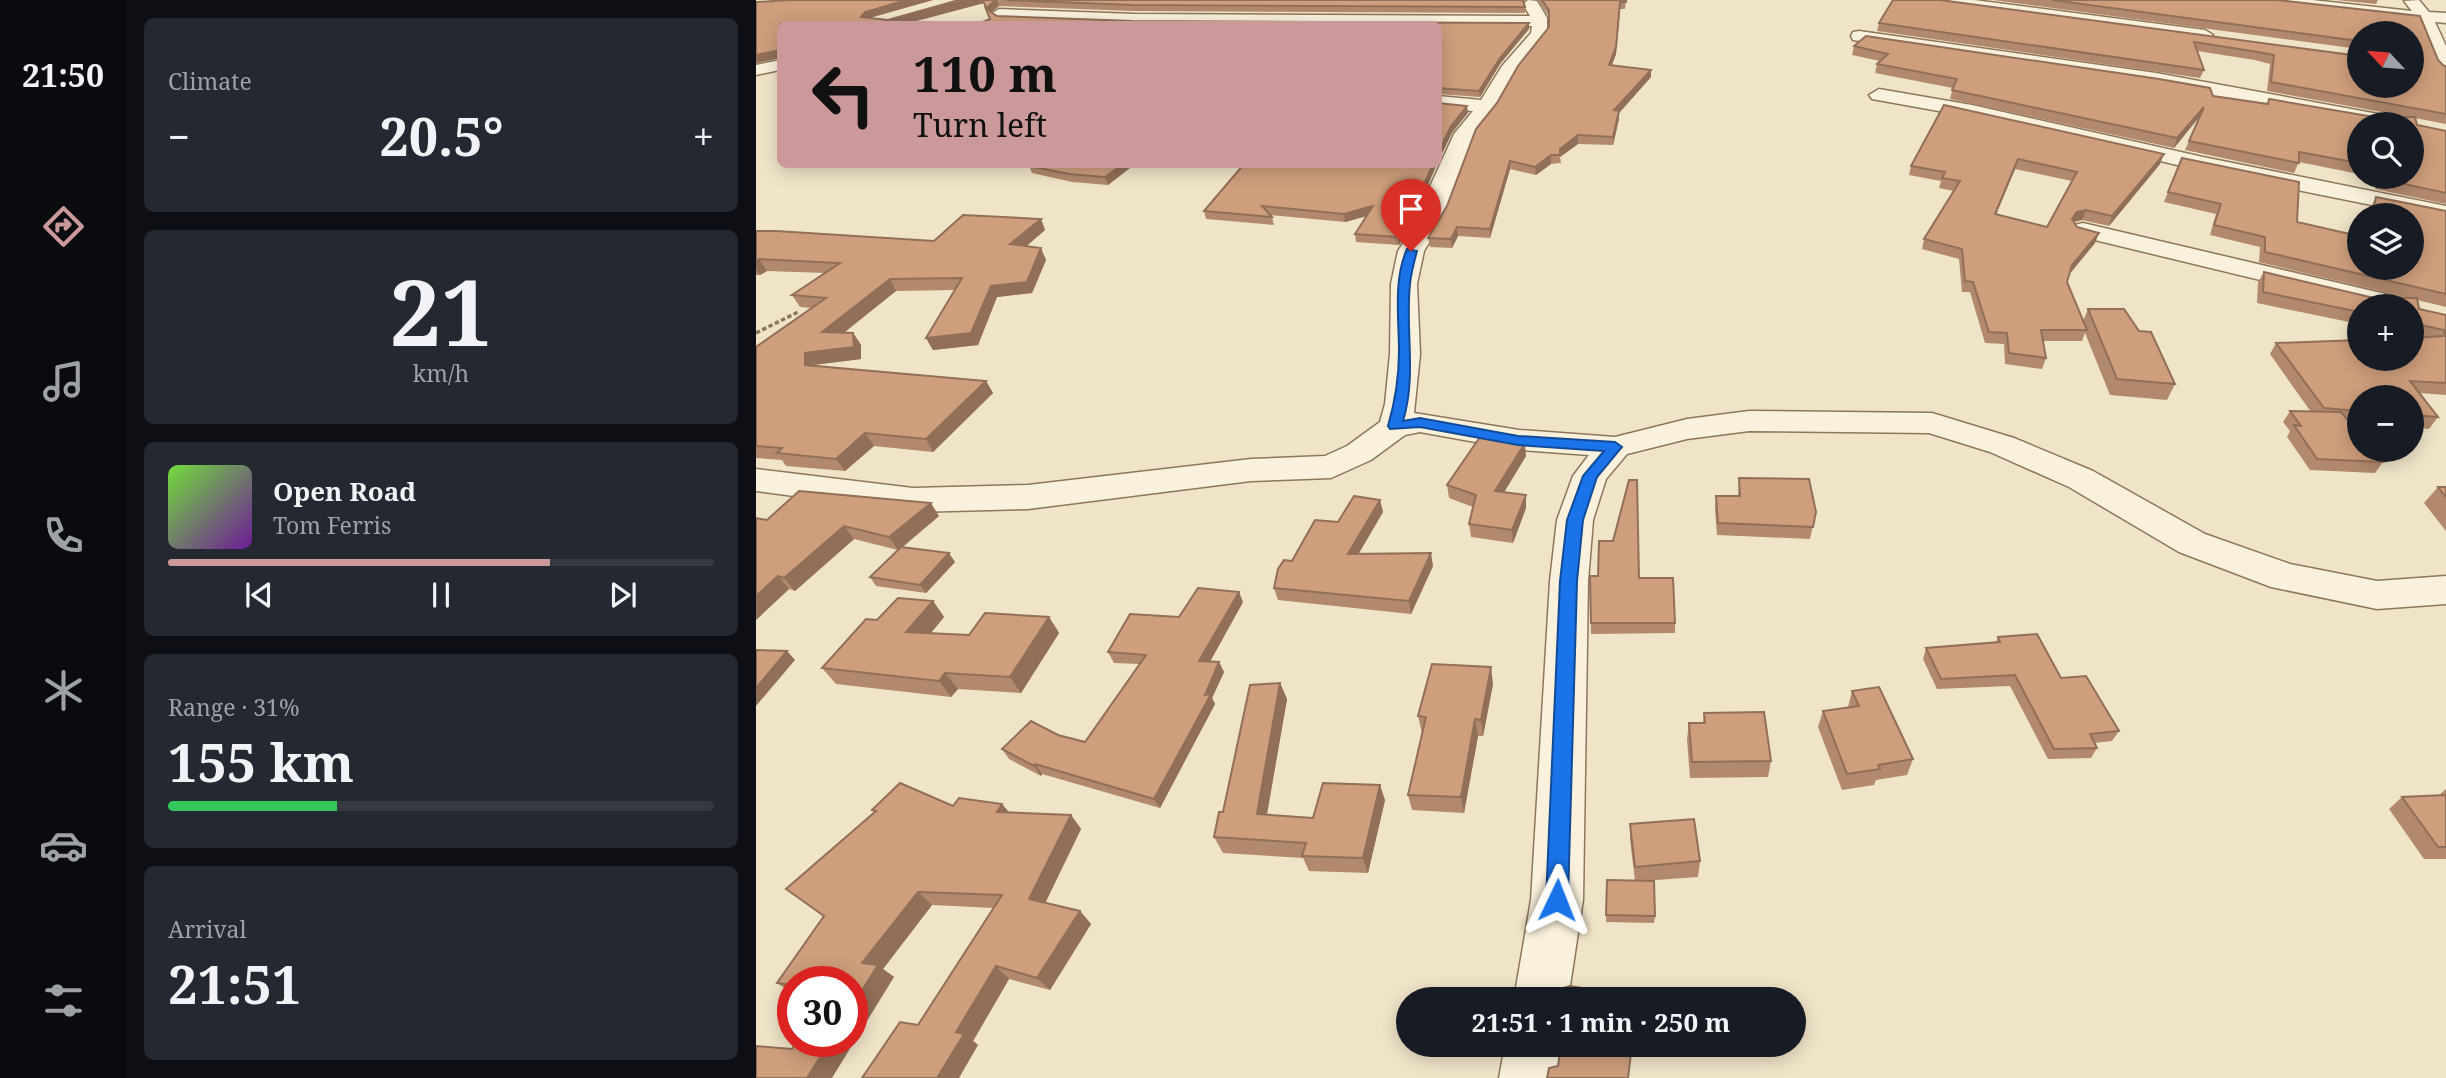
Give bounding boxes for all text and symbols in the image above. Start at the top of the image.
north arrow [2347,21,2424,98]
map controls [2347,21,2424,462]
text: 110 m [913,40,1057,106]
icon: left [798,49,889,140]
text: 21:50 [22,53,104,96]
text: Climate [168,65,252,97]
text: 20.5° [379,100,504,171]
text: Turn left [913,103,1047,146]
text: − [168,110,190,162]
text: + [693,110,714,162]
button: search [2347,112,2424,189]
pin [1381,179,1441,251]
icon: arrive [1392,190,1430,228]
icon: directions [39,202,88,251]
button: layers [2347,203,2424,280]
text: 21 [390,249,492,373]
button: + [2347,294,2424,371]
icon: music [39,357,88,406]
text: km/h [413,357,469,389]
button: − [2347,385,2424,462]
text: Open Road [273,473,416,509]
text: Tom Ferris [273,509,391,541]
icon: phone [39,511,88,560]
icon: previous [240,576,278,614]
icon: pause [422,576,460,614]
icon: next [604,576,642,614]
icon: climate [39,666,88,715]
text: Range · 31% [168,691,300,723]
text: 155 km [168,726,354,797]
icon: car [39,821,88,870]
position arrow [1520,863,1594,937]
text: Arrival [168,913,247,945]
text: 21:51 [168,948,301,1019]
speed limit sign: 30 [777,966,868,1057]
icon: filters [39,976,88,1025]
text: 21:51 · 1 min · 250 m [1471,1004,1731,1040]

